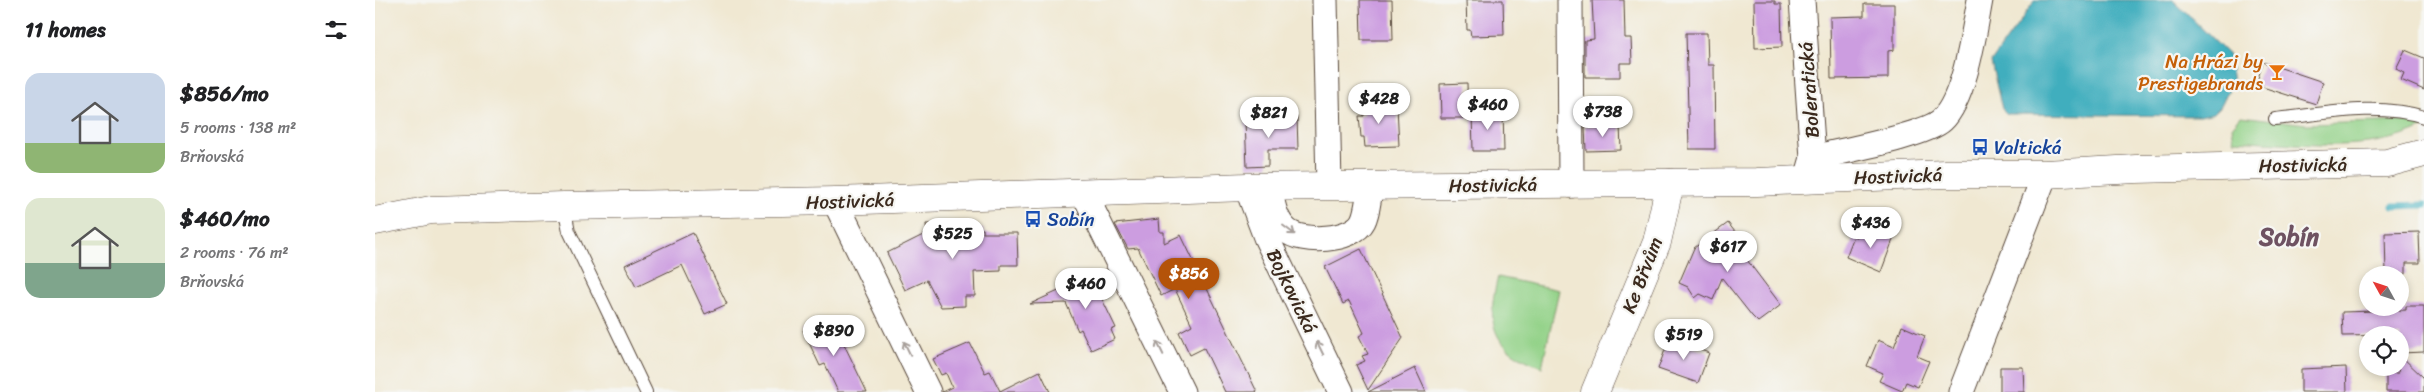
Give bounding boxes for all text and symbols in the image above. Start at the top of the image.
text: 11 homes [25,11,106,49]
icon: filters [322,16,350,44]
street label: Boleratická [1789,40,1829,139]
place label: Na Hrázi by Prestigebrands [2138,45,2263,100]
bar icon: Na Hrázi by Prestigebrands [2267,62,2287,82]
text: $856/mo [180,75,269,113]
pin: $428 [1349,82,1409,125]
text: $428 [1359,84,1399,113]
pin: $460 [1458,88,1518,131]
text: $460 [1468,90,1508,119]
icon: home [65,93,125,153]
pin: $821 [1239,96,1299,139]
pin: $738 [1573,96,1633,138]
text: $738 [1584,97,1622,126]
text: $821 [1251,98,1287,127]
text: 5 rooms · 138 m² [180,113,296,142]
place label: Valtická [1994,131,2062,164]
bus stop icon: Valtická [1970,137,1990,157]
text: Brňovská [180,142,244,171]
street label: Hostivická [2258,148,2348,182]
street label: Hostivická [1853,158,1943,194]
street label: Hostivická [1448,168,1538,202]
street label: Hostivická [805,183,895,219]
text: $460/mo [180,200,270,238]
place label: Sobín [1047,203,1095,236]
pin: $436 [1841,206,1901,249]
text: $436 [1852,208,1890,237]
bus stop icon: Sobín [1023,209,1043,229]
district label: Sobín [2258,216,2319,258]
icon: home [65,218,125,278]
pin: $525 [923,218,983,260]
text: $525 [933,219,973,248]
one-way arrow [1282,224,1295,235]
pin: $617 [1698,230,1758,273]
street label: Ke Břvům [1612,232,1672,318]
text: $617 [1710,232,1746,261]
text: 2 rooms · 76 m² [180,238,289,267]
street label: Bojkovická [1257,243,1327,339]
pin: $856 [1159,258,1219,300]
text: $856 [1169,259,1209,288]
north arrow [2359,266,2409,316]
map controls [2359,266,2409,376]
text: Brňovská [180,267,244,296]
pin: $460 [1056,268,1116,310]
text: $460 [1066,269,1106,298]
pin: $890 [804,314,864,357]
text: $890 [814,316,854,345]
pin: $519 [1654,318,1714,361]
text: $519 [1665,320,1703,349]
button: locate [2359,326,2409,376]
one-way arrow [902,341,911,356]
one-way arrow [1155,341,1165,356]
one-way arrow [1314,341,1324,356]

